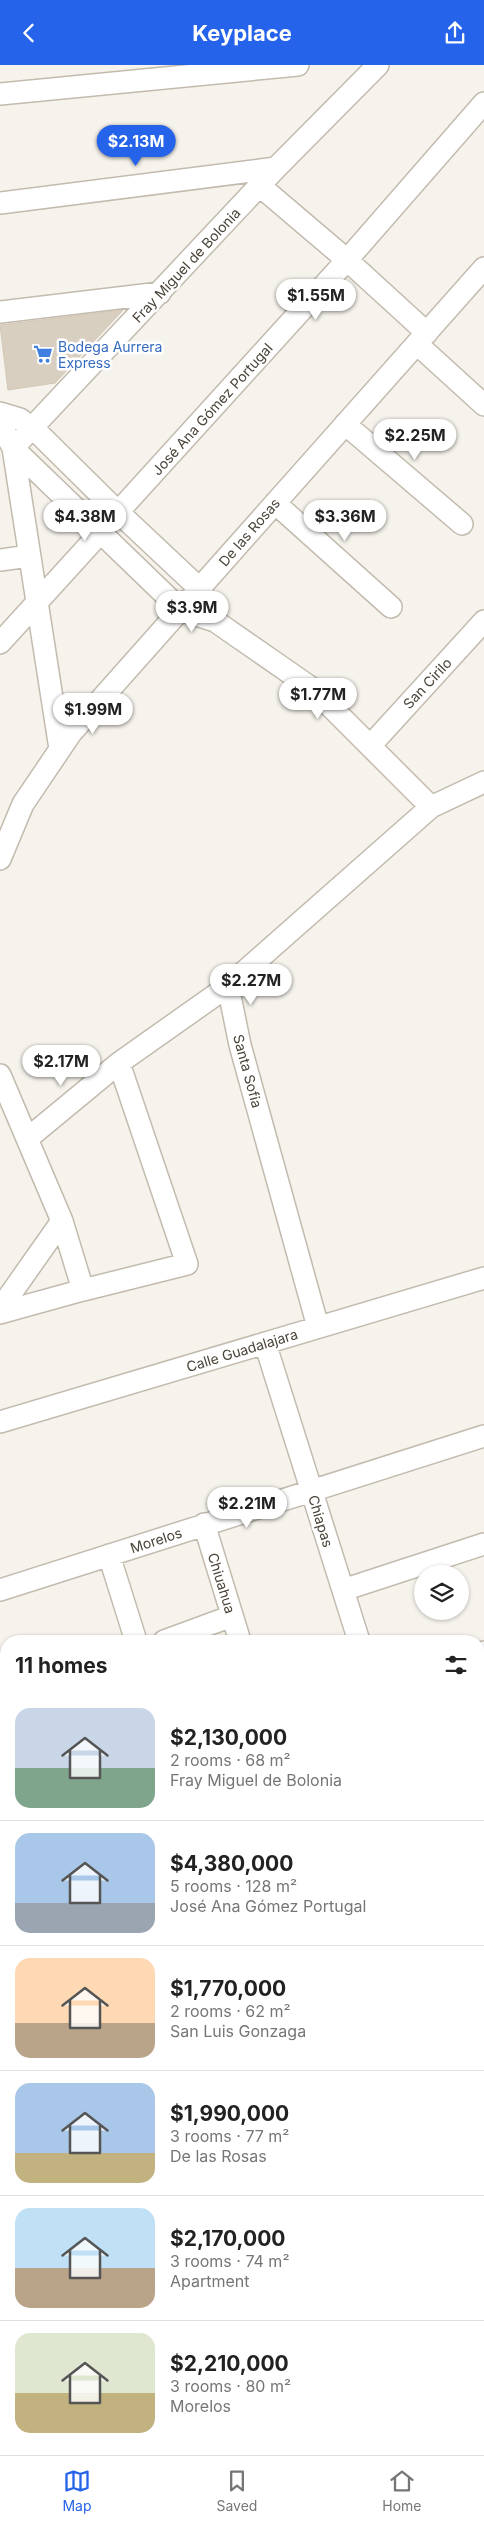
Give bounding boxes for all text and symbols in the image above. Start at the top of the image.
icon: back [15,19,43,47]
icon: share [441,19,469,47]
text: Keyplace [192,20,292,46]
pin: $2.13M [95,124,177,167]
text: $2.13M [108,131,164,151]
street label: Fray Miguel de Bolonia [128,204,244,326]
pin: $1.55M [275,279,357,321]
text: $1.55M [287,285,345,305]
place label: Bodega Aurrera Express [58,338,162,371]
street label: José Ana Gómez Portugal [148,339,276,479]
supermarket icon: Bodega Aurrera Express [32,343,54,365]
pin: $2.25M [374,419,456,461]
text: $2.25M [384,425,446,445]
street label: De las Rosas [215,494,283,570]
pin: $4.38M [44,499,126,542]
pin: $3.36M [304,499,386,542]
text: $4.38M [54,506,116,526]
text: $3.36M [314,506,376,526]
pin: $3.9M [157,591,227,633]
text: $3.9M [167,597,217,617]
street label: San Cirilo [399,654,455,712]
pin: $1.77M [277,677,359,720]
text: $1.77M [290,684,346,704]
pin: $1.99M [52,693,134,735]
text: $1.99M [64,699,122,719]
pin: $2.27M [210,963,292,1006]
text: $2.27M [221,970,281,990]
street label: Santa Sofia [230,1032,266,1110]
pin: $2.17M [20,1045,102,1087]
text: $2.17M [33,1051,89,1071]
street label: Calle Guadalajara [184,1325,300,1375]
pin: $2.21M [206,1487,288,1529]
text: $2.21M [218,1493,276,1513]
street label: Chiapas [305,1493,337,1549]
street label: Morelos [128,1524,184,1556]
street label: Chiuahua [205,1551,239,1615]
map controls [414,1565,469,1620]
button: layers [414,1565,469,1620]
icon: filters [442,1651,470,1679]
text: 11 homes [15,1653,107,1678]
text: $2,130,000 [170,1725,287,1750]
icon: home [55,1728,115,1788]
text: 2 rooms · 68 m² [170,1750,291,1770]
text: Fray Miguel de Bolonia [170,1770,342,1790]
text: $4,380,000 [170,1851,293,1876]
icon: home [55,1853,115,1913]
text: 5 rooms · 128 m² [170,1876,297,1896]
text: José Ana Gómez Portugal [170,1896,366,1916]
text: $1,770,000 [170,1976,286,2001]
icon: home [55,1978,115,2038]
text: 2 rooms · 62 m² [170,2001,291,2021]
text: San Luis Gonzaga [170,2021,306,2041]
text: $1,990,000 [170,2101,289,2126]
icon: home [55,2103,115,2163]
text: 3 rooms · 77 m² [170,2126,289,2146]
text: De las Rosas [170,2146,267,2166]
text: $2,170,000 [170,2226,285,2251]
icon: home [55,2228,115,2288]
text: 3 rooms · 74 m² [170,2251,289,2271]
text: Apartment [170,2271,250,2291]
text: $2,210,000 [170,2351,289,2376]
icon: home [55,2353,115,2413]
text: 3 rooms · 80 m² [170,2376,291,2396]
text: Morelos [170,2396,231,2416]
tab: Map [62,2467,92,2514]
tab: Saved [216,2467,257,2514]
tab: Home [382,2467,422,2514]

